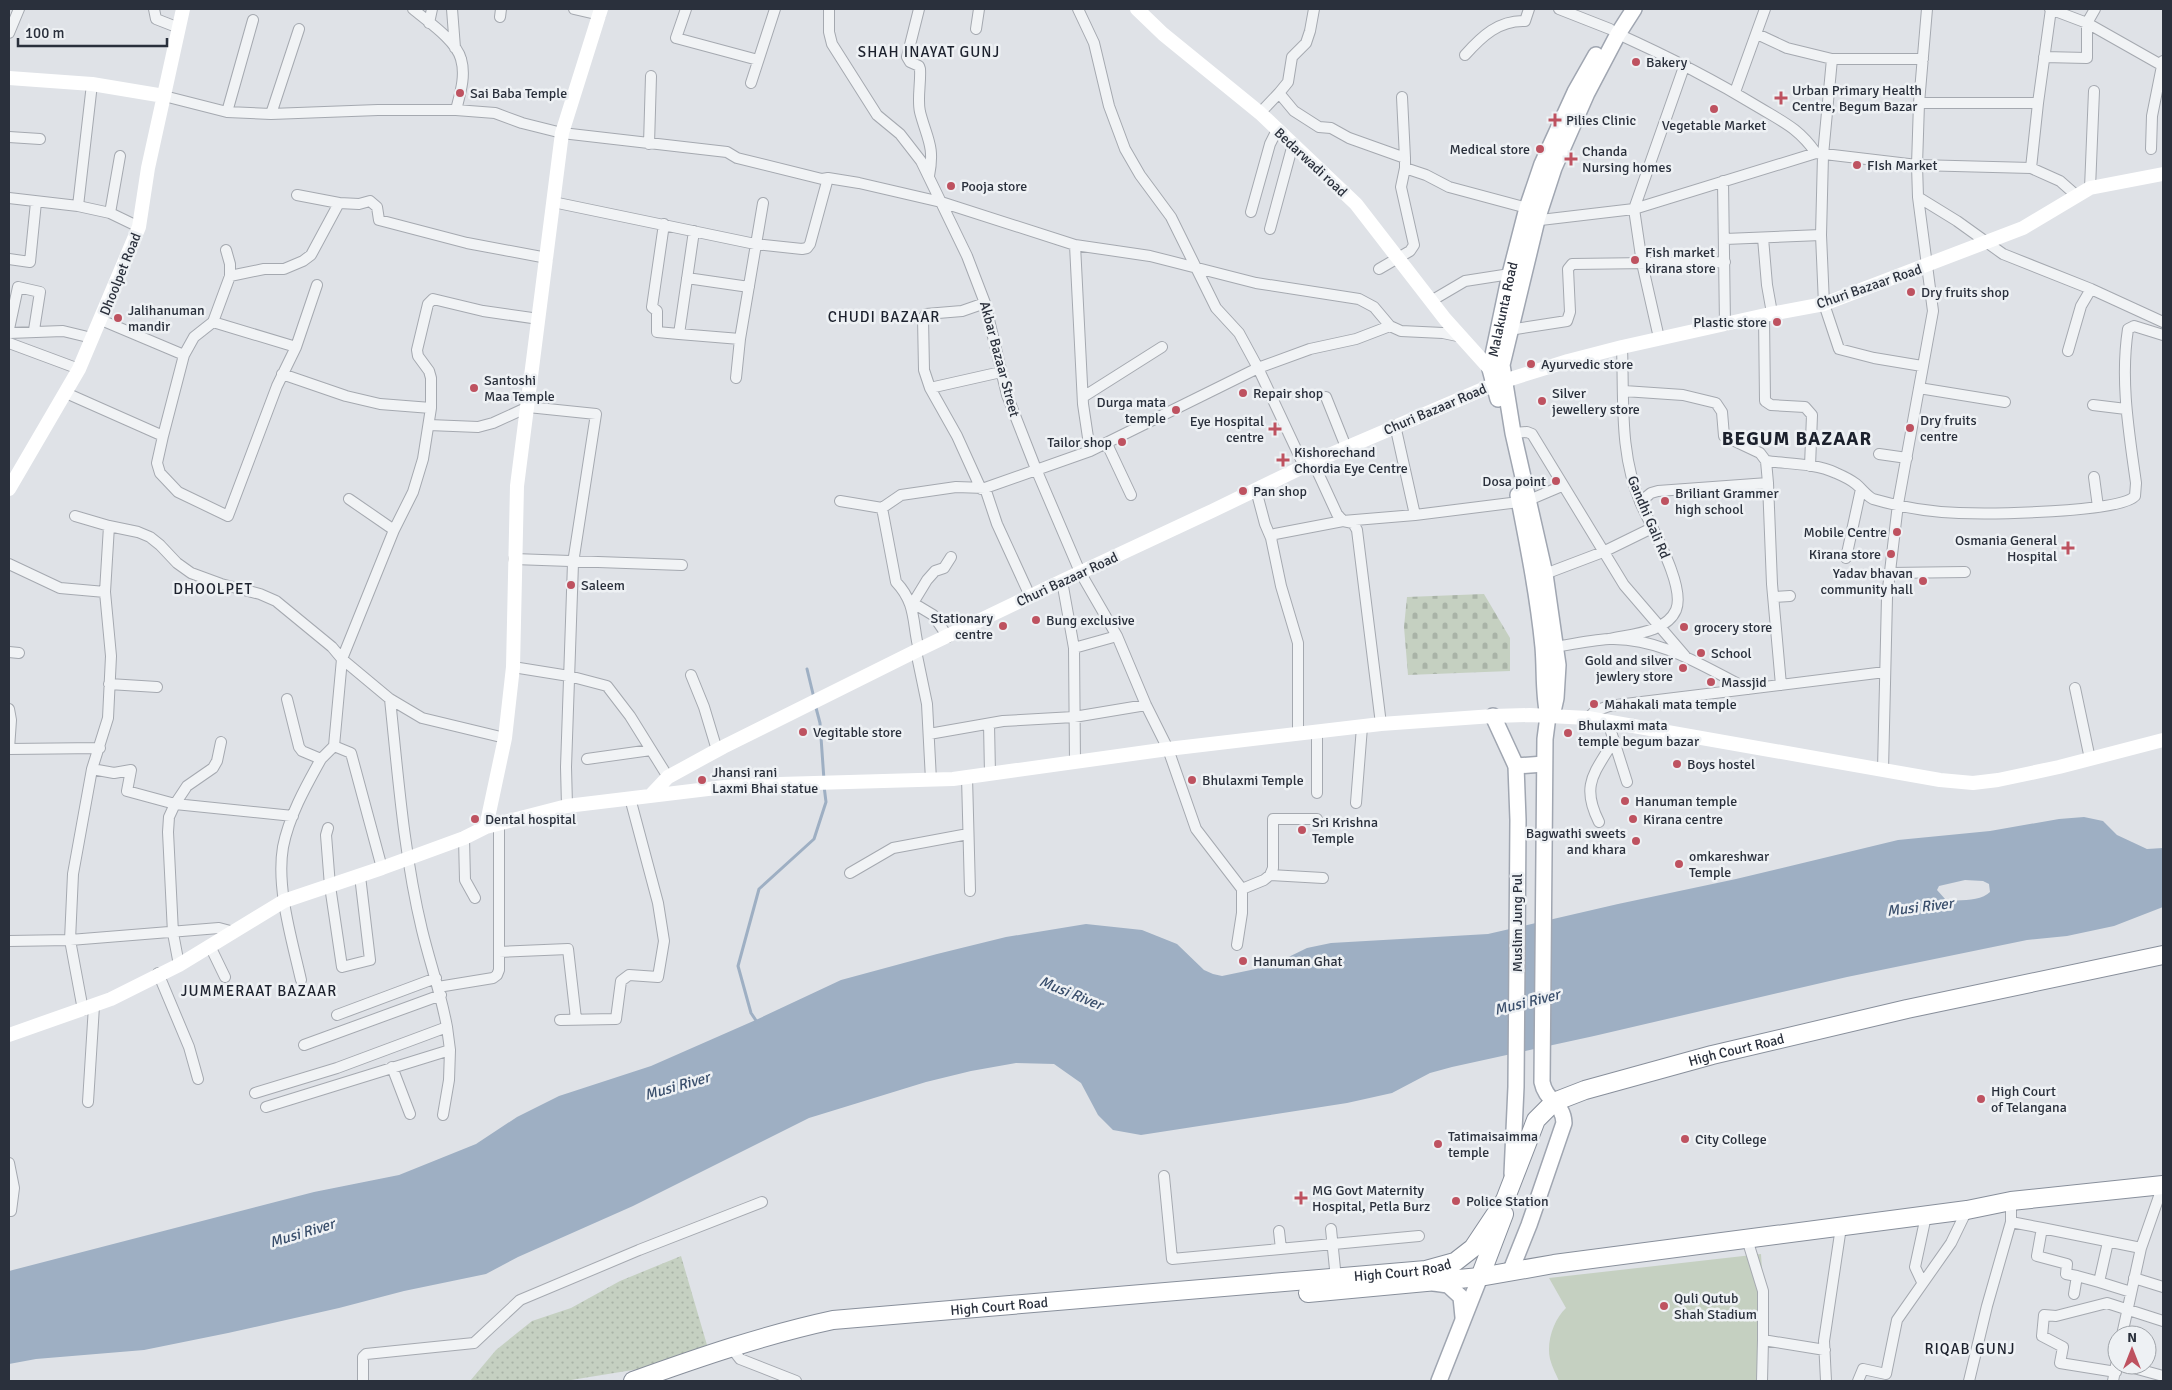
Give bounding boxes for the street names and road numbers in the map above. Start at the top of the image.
street label: Bedarwadi road [1271,124,1351,200]
street label: Dhoolpet Road [96,230,145,318]
street label: Malakunta Road [1485,260,1522,359]
street label: Churi Bazaar Road [1814,260,1924,312]
street label: Akbar Bazaar Street [976,299,1023,419]
street label: Churi Bazaar Road [1381,380,1489,439]
street label: Gandhi Gali Rd [1623,473,1674,561]
street label: Churi Bazaar Road [1014,548,1121,610]
street label: Muslim Jung Pul [1509,874,1526,972]
street label: High Court Road [1687,1030,1786,1070]
street label: High Court Road [1353,1255,1453,1285]
street label: High Court Road [950,1294,1049,1319]

